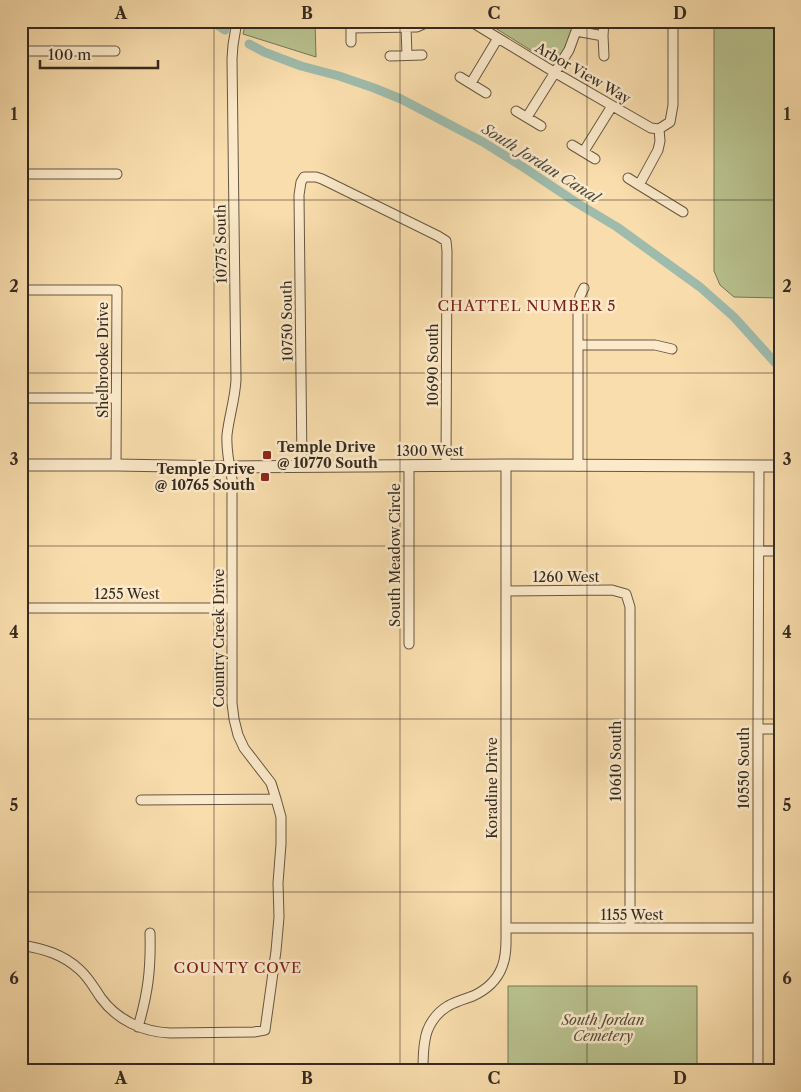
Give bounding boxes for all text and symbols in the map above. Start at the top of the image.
text: A [114,3,128,23]
text: B [301,3,313,23]
text: C [488,3,500,23]
text: D [673,3,687,23]
scale bar [40,38,158,70]
street label: Arbor View Way [531,38,634,108]
text: 100 m [48,45,91,64]
text: 1 [10,104,18,124]
text: 1 [783,104,791,124]
water label: South Jordan Canal [478,119,605,208]
street label: 10775 South [211,204,231,284]
text: 2 [9,276,19,296]
text: 2 [782,276,792,296]
street label: 10750 South [277,280,297,362]
district label: CHATTEL NUMBER 5 [438,296,617,315]
street label: Shelbrooke Drive [94,302,112,418]
street label: 10690 South [424,323,442,407]
place label: Temple Drive @ 10770 South [277,438,378,472]
street label: 1300 West [396,442,464,460]
text: 3 [9,449,19,469]
marker: Temple Drive @ 10770 South [261,449,273,461]
text: 3 [782,449,792,469]
place label: Temple Drive @ 10765 South [155,460,255,494]
marker: Temple Drive @ 10765 South [259,471,271,483]
street label: South Meadow Circle [386,483,404,627]
street label: Country Creek Drive [210,568,228,707]
street label: 1260 West [532,568,600,586]
street label: 1255 West [94,585,160,603]
text: 4 [9,622,19,642]
text: 4 [782,622,792,642]
street label: 10610 South [607,720,625,801]
street label: 10550 South [735,727,753,809]
street label: Koradine Drive [483,737,501,839]
text: 5 [10,795,19,815]
text: 5 [783,795,792,815]
street label: 1155 West [600,906,664,924]
district label: COUNTY COVE [174,958,302,977]
text: 6 [9,968,19,988]
text: 6 [782,968,792,988]
park label: South Jordan Cemetery [561,1011,644,1045]
text: A [114,1068,128,1088]
text: B [301,1068,313,1088]
text: C [488,1068,500,1088]
text: D [673,1068,687,1088]

